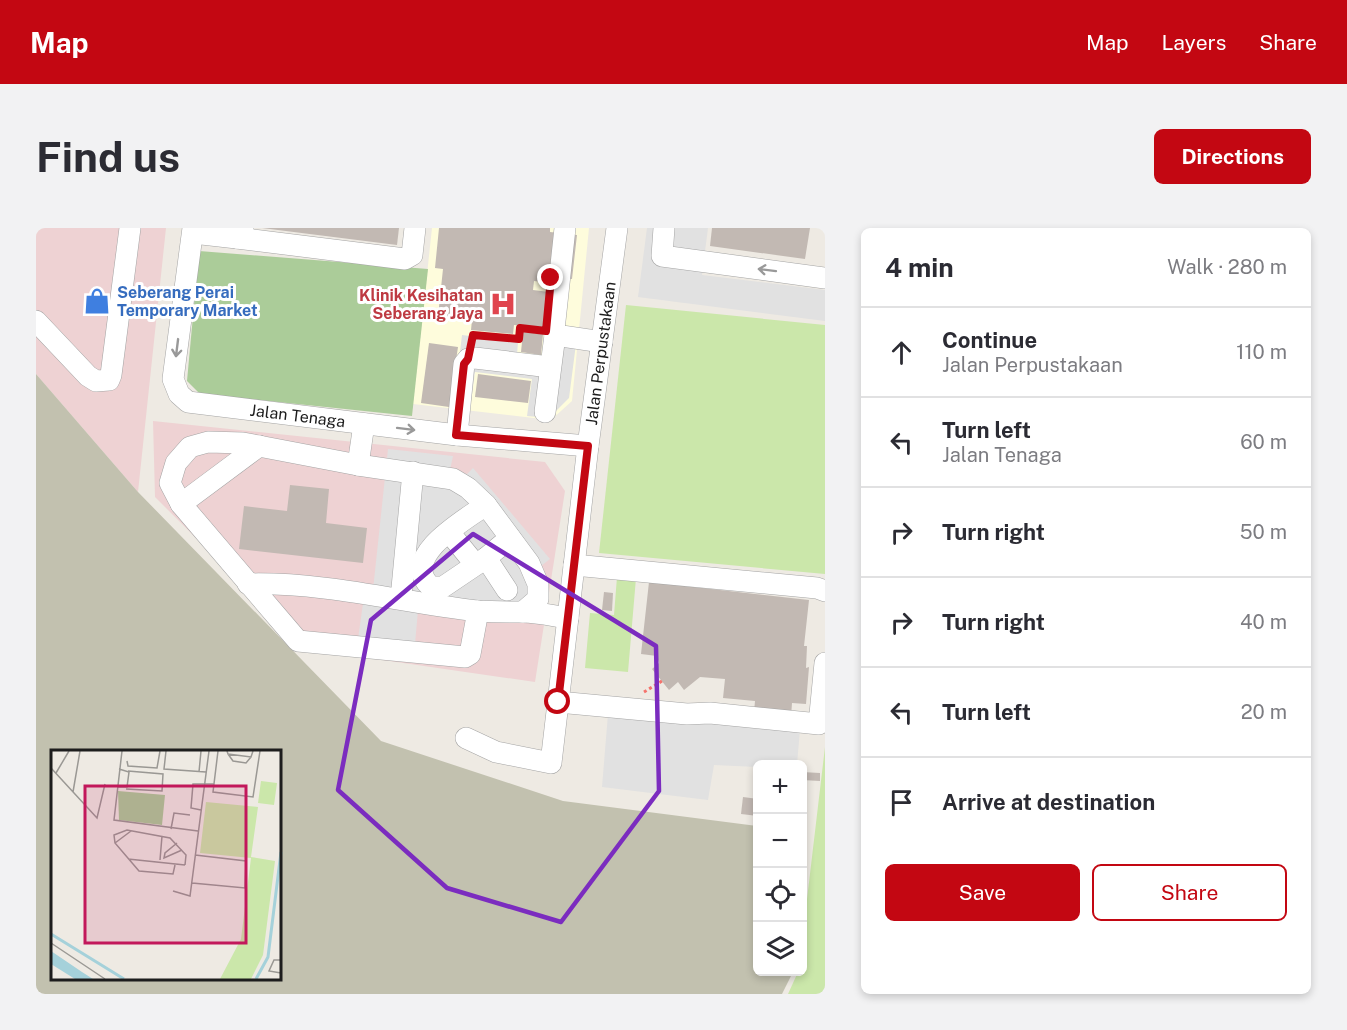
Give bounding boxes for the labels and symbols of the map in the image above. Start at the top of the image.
route end [537,264,563,290]
one-way arrow [758,265,777,276]
street label: Jalan Perpustakaan [581,280,619,426]
place label: Seberang Perai Temporary Market [117,283,258,320]
shop icon: Seberang Perai Temporary Market [82,286,112,316]
place label: Klinik Kesihatan Seberang Jaya [359,286,483,323]
hospital icon: Klinik Kesihatan Seberang Jaya [488,289,518,319]
one-way arrow [172,338,183,358]
street label: Jalan Tenaga [249,400,346,431]
one-way arrow [396,424,416,435]
route start [544,688,570,714]
inset map [51,750,280,979]

